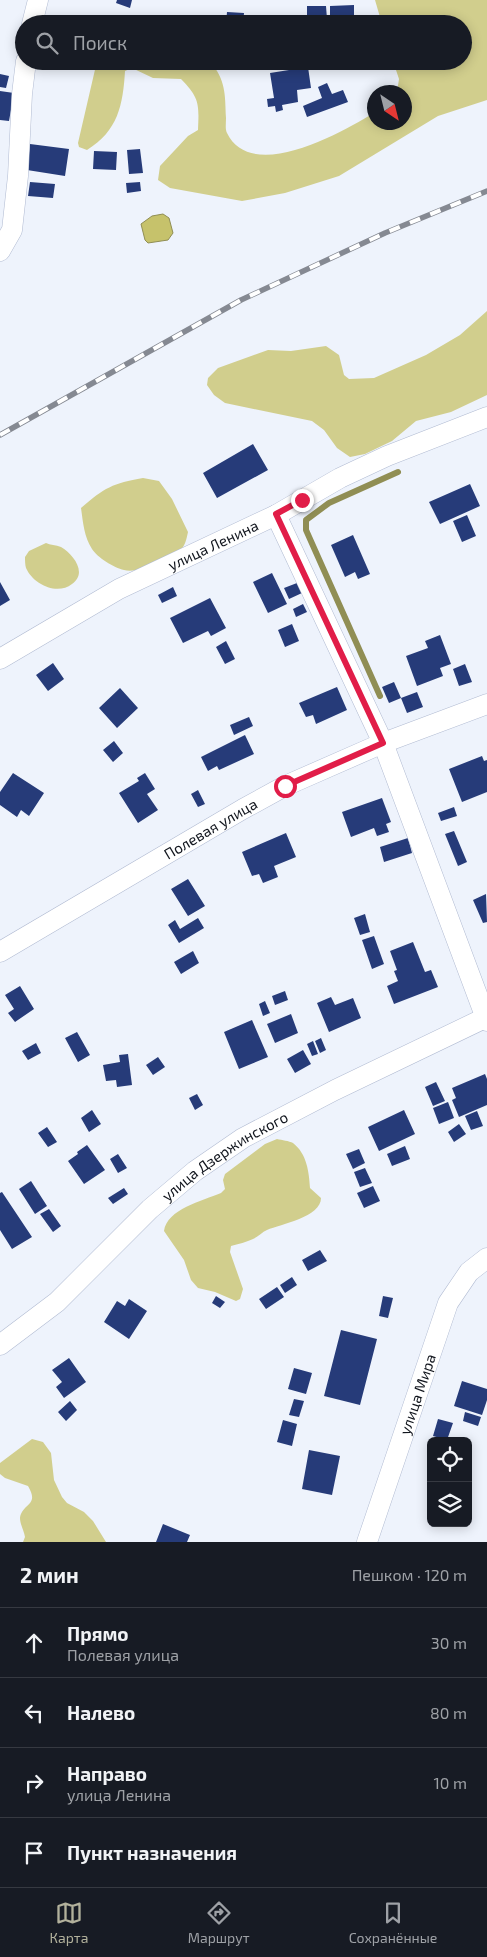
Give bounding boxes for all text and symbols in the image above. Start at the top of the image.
search box [15,15,472,70]
icon: search [33,29,61,57]
text: Поиск [73,31,127,54]
north arrow [367,85,412,130]
route end [291,489,314,512]
street label: улица Ленина [165,516,261,575]
route start [274,775,297,798]
street label: Полевая улица [160,794,260,863]
street label: улица Дзержинского [158,1107,291,1205]
street label: улица Мира [395,1351,439,1437]
map controls [427,1437,472,1527]
button: locate [427,1437,472,1482]
button: layers [427,1482,472,1527]
text: 2 мин [20,1562,79,1587]
text: Пешком · 120 m [352,1565,467,1584]
text: Прямо [67,1622,129,1645]
icon: ahead [20,1629,48,1657]
text: 30 m [431,1633,467,1652]
text: Полевая улица [67,1645,179,1664]
icon: left [20,1699,48,1727]
text: Налево [67,1701,135,1724]
text: 80 m [430,1703,467,1722]
text: Направо [67,1762,147,1785]
icon: right [20,1769,48,1797]
text: 10 m [433,1773,467,1792]
text: улица Ленина [67,1785,171,1804]
icon: arrive [20,1839,48,1867]
text: Пункт назначения [67,1841,237,1864]
tab: Карта [50,1899,88,1946]
tab: Маршрут [188,1899,250,1946]
tab: Сохранённые [349,1899,437,1946]

